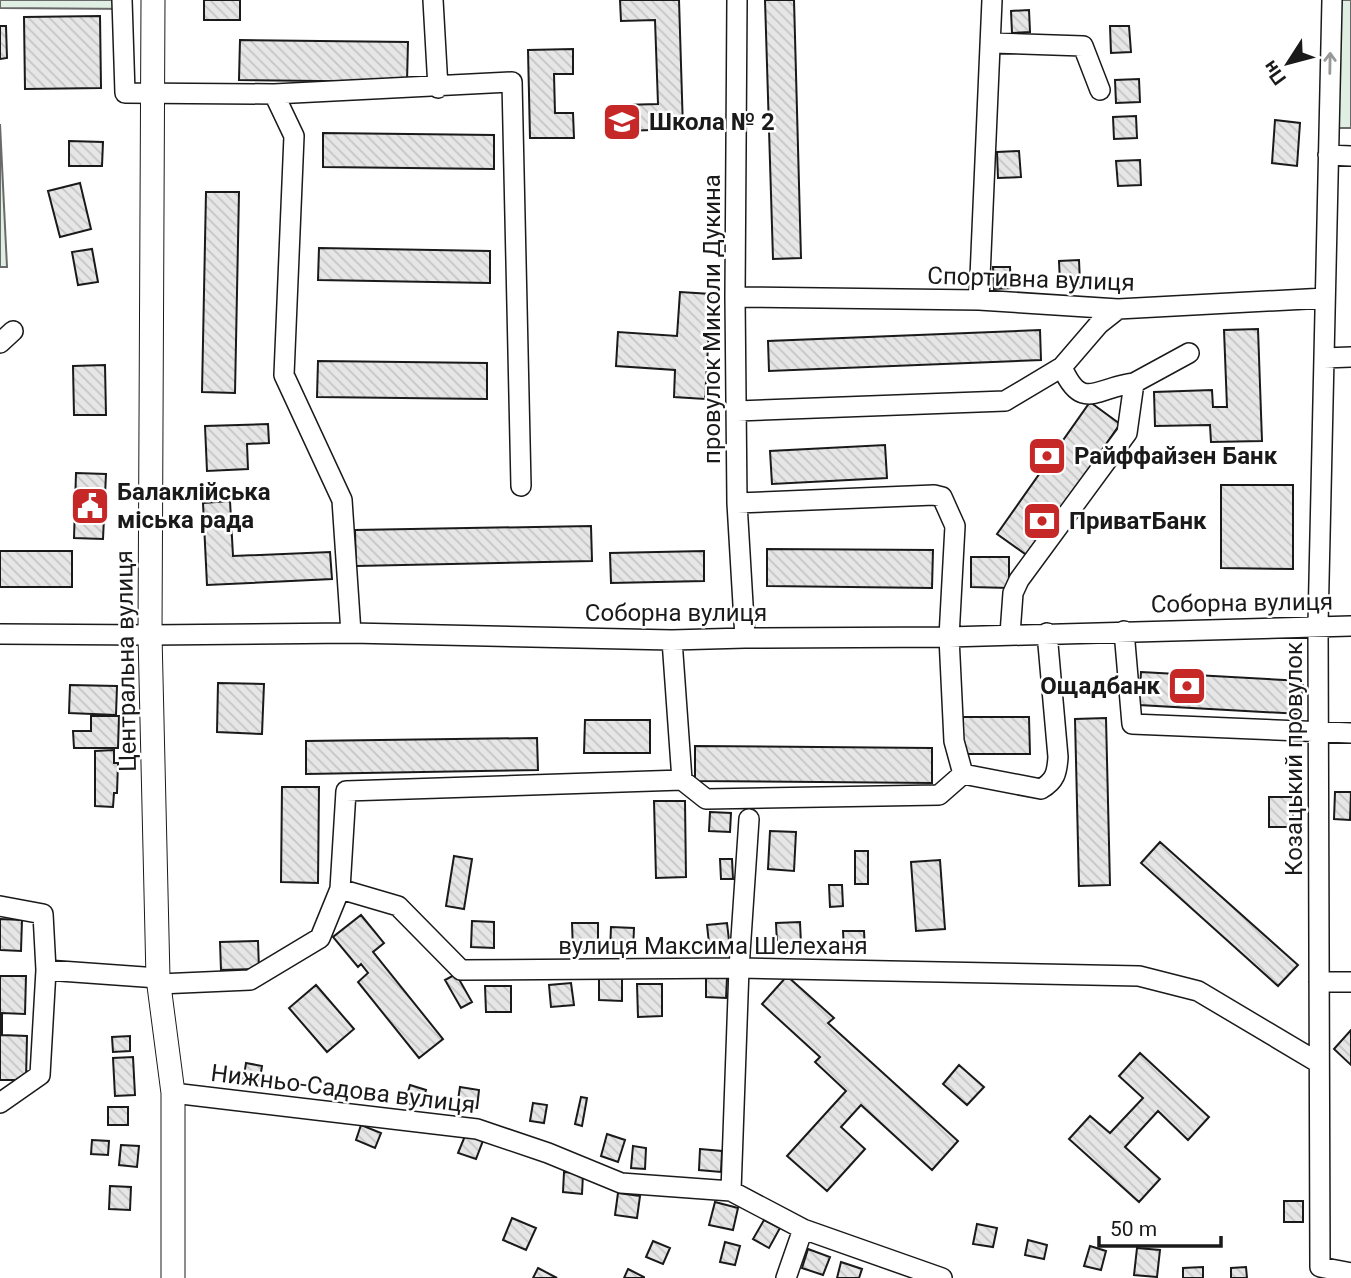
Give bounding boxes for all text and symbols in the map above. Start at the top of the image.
north arrow [1253,28,1323,98]
one-way arrow [1324,51,1337,74]
text: Пн [1258,56,1291,89]
school or university icon: Школа № 2 [601,101,643,143]
place label: Школа № 2 [649,108,775,136]
street label: провулок Миколи Дукина [698,174,726,464]
street label: Спортивна вулиця [927,261,1135,297]
bank icon: Райффайзен Банк [1026,435,1068,477]
place label: Райффайзен Банк [1074,442,1278,470]
place label: Балаклійська міська рада [117,478,271,534]
public building icon: Балаклійська міська рада [69,485,111,527]
bank icon: ПриватБанк [1021,500,1063,542]
place label: ПриватБанк [1069,507,1207,535]
street label: Центральна вулиця [110,550,142,772]
street label: Соборна вулиця [1151,587,1333,619]
street label: Соборна вулиця [585,599,767,627]
street label: Козацький провулок [1280,642,1308,876]
bank icon: Ощадбанк [1166,665,1208,707]
place label: Ощадбанк [1040,672,1160,700]
street label: вулиця Максима Шелеханя [558,932,868,960]
street label: Нижньо-Садова вулиця [209,1059,477,1119]
scale bar [1099,1204,1222,1248]
text: 50 m [1110,1217,1157,1241]

